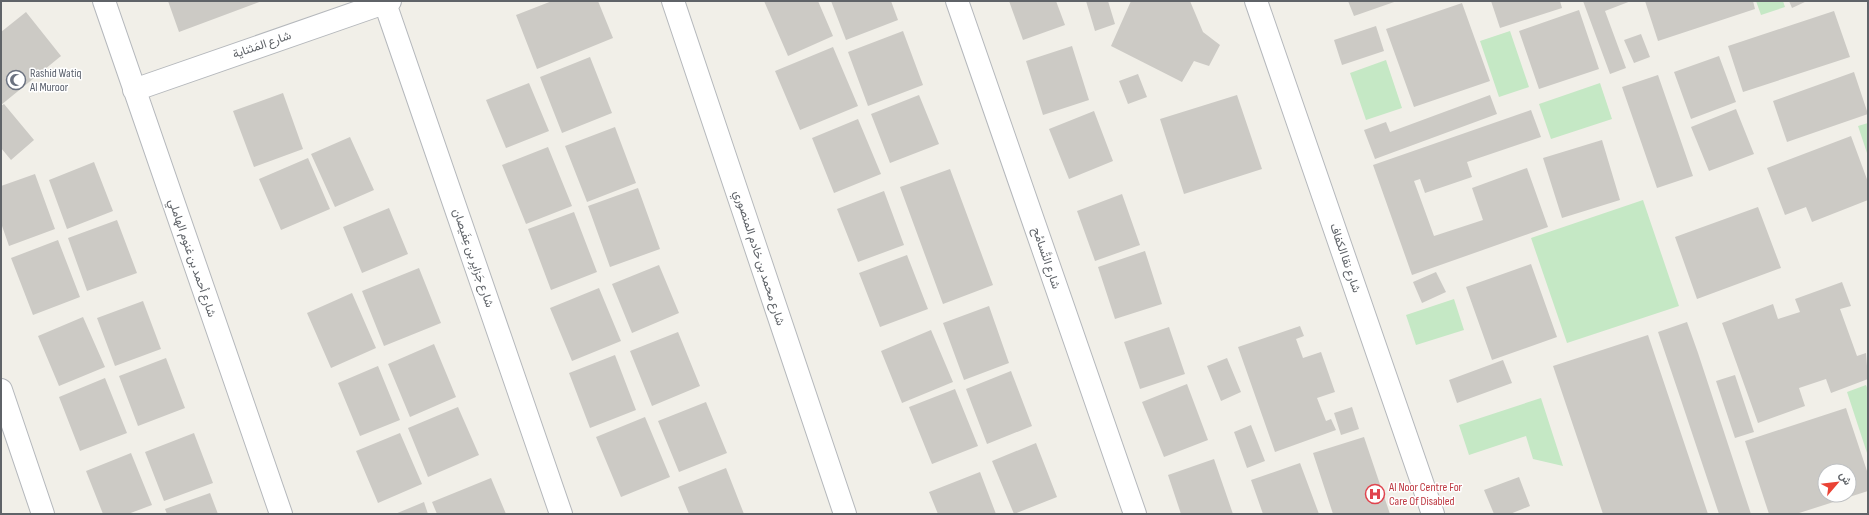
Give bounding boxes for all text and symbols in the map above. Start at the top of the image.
street label: شارع المَثناية [231,28,294,63]
place label: Rashid Watiq Al Muroor [29,66,82,95]
mosque icon: Rashid Watiq Al Muroor [5,69,27,91]
street label: شارع محمد بن خادم المنصوري [728,189,788,328]
street label: شارع أحمد بن غنوم الهاملي [163,197,219,320]
street label: شارع جَزايِر بن عِفَيصان [448,207,497,310]
street label: شارع نقا الكفاف [1325,221,1364,295]
street label: شارع التَّسامُح [1027,225,1064,291]
north arrow [1817,463,1857,503]
text: ش [1837,470,1854,487]
place label: Al Noor Centre For Care Of Disabled [1388,480,1463,509]
hospital icon: Al Noor Centre For Care Of Disabled [1364,483,1386,505]

